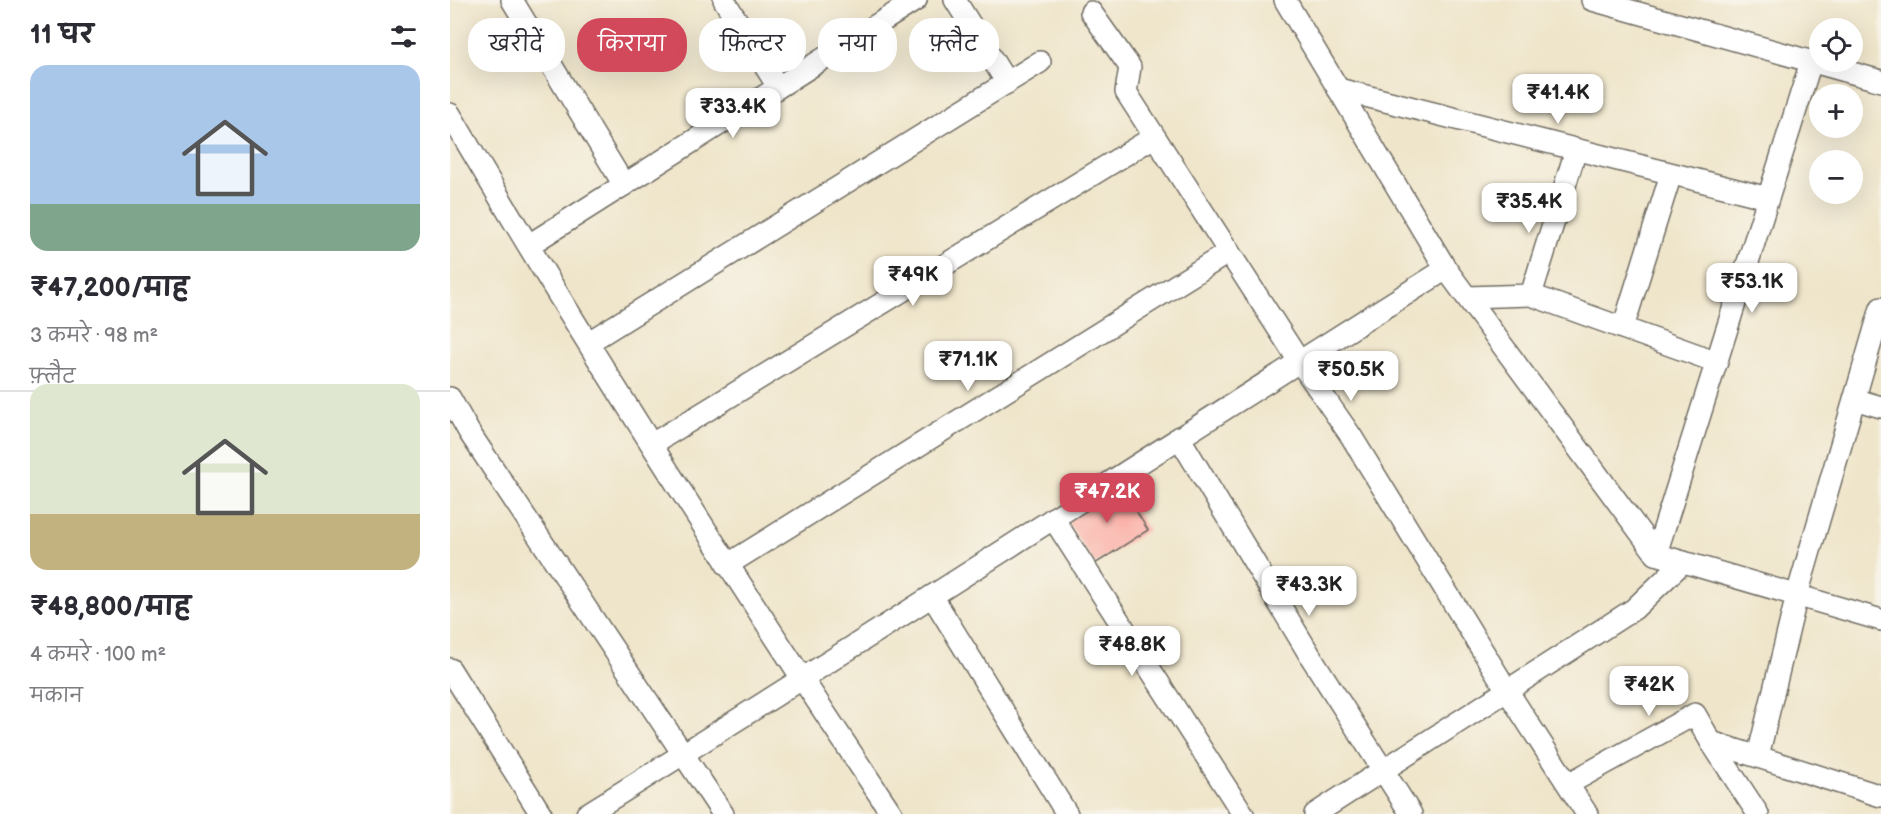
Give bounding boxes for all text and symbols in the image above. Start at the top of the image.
chip: खरीदें [468,18,565,72]
chip: किराया [577,18,687,72]
chip: फ़िल्टर [699,18,806,72]
chip: नया [818,18,897,72]
chip: फ़्लैट [909,18,999,72]
map controls [1809,18,1863,204]
button: locate [1809,18,1863,72]
text: 11 घर [30,20,94,51]
icon: filters [387,20,420,53]
pin: ₹41.4K [1509,74,1607,125]
text: ₹41.4K [1526,81,1590,105]
button: + [1809,84,1863,138]
pin: ₹33.4K [684,88,782,139]
text: ₹33.4K [700,95,766,119]
icon: home [171,104,279,212]
button: − [1809,150,1863,204]
pin: ₹35.4K [1480,183,1578,234]
text: ₹35.4K [1496,190,1562,214]
pin: ₹49K [877,256,949,307]
text: ₹49K [888,263,938,287]
pin: ₹53.1K [1703,263,1801,314]
text: ₹53.1K [1720,270,1784,294]
text: ₹47,200/माह [30,273,189,304]
text: 3 कमरे · 98 m² [30,324,158,348]
pin: ₹71.1K [919,341,1017,392]
text: ₹71.1K [938,348,998,372]
pin: ₹50.5K [1302,351,1400,402]
text: ₹50.5K [1317,358,1385,382]
text: फ़्लैट [30,365,76,389]
icon: home [171,423,279,531]
pin: ₹47.2K [1058,473,1156,524]
text: ₹47.2K [1074,480,1140,504]
pin: ₹43.3K [1260,566,1358,617]
text: ₹43.3K [1276,573,1342,597]
text: ₹48,800/माह [30,592,191,623]
pin: ₹48.8K [1083,626,1181,677]
text: ₹48.8K [1098,633,1166,657]
text: 4 कमरे · 100 m² [30,643,166,667]
pin: ₹42K [1613,666,1685,717]
text: ₹42K [1623,673,1675,697]
text: मकान [30,684,83,708]

